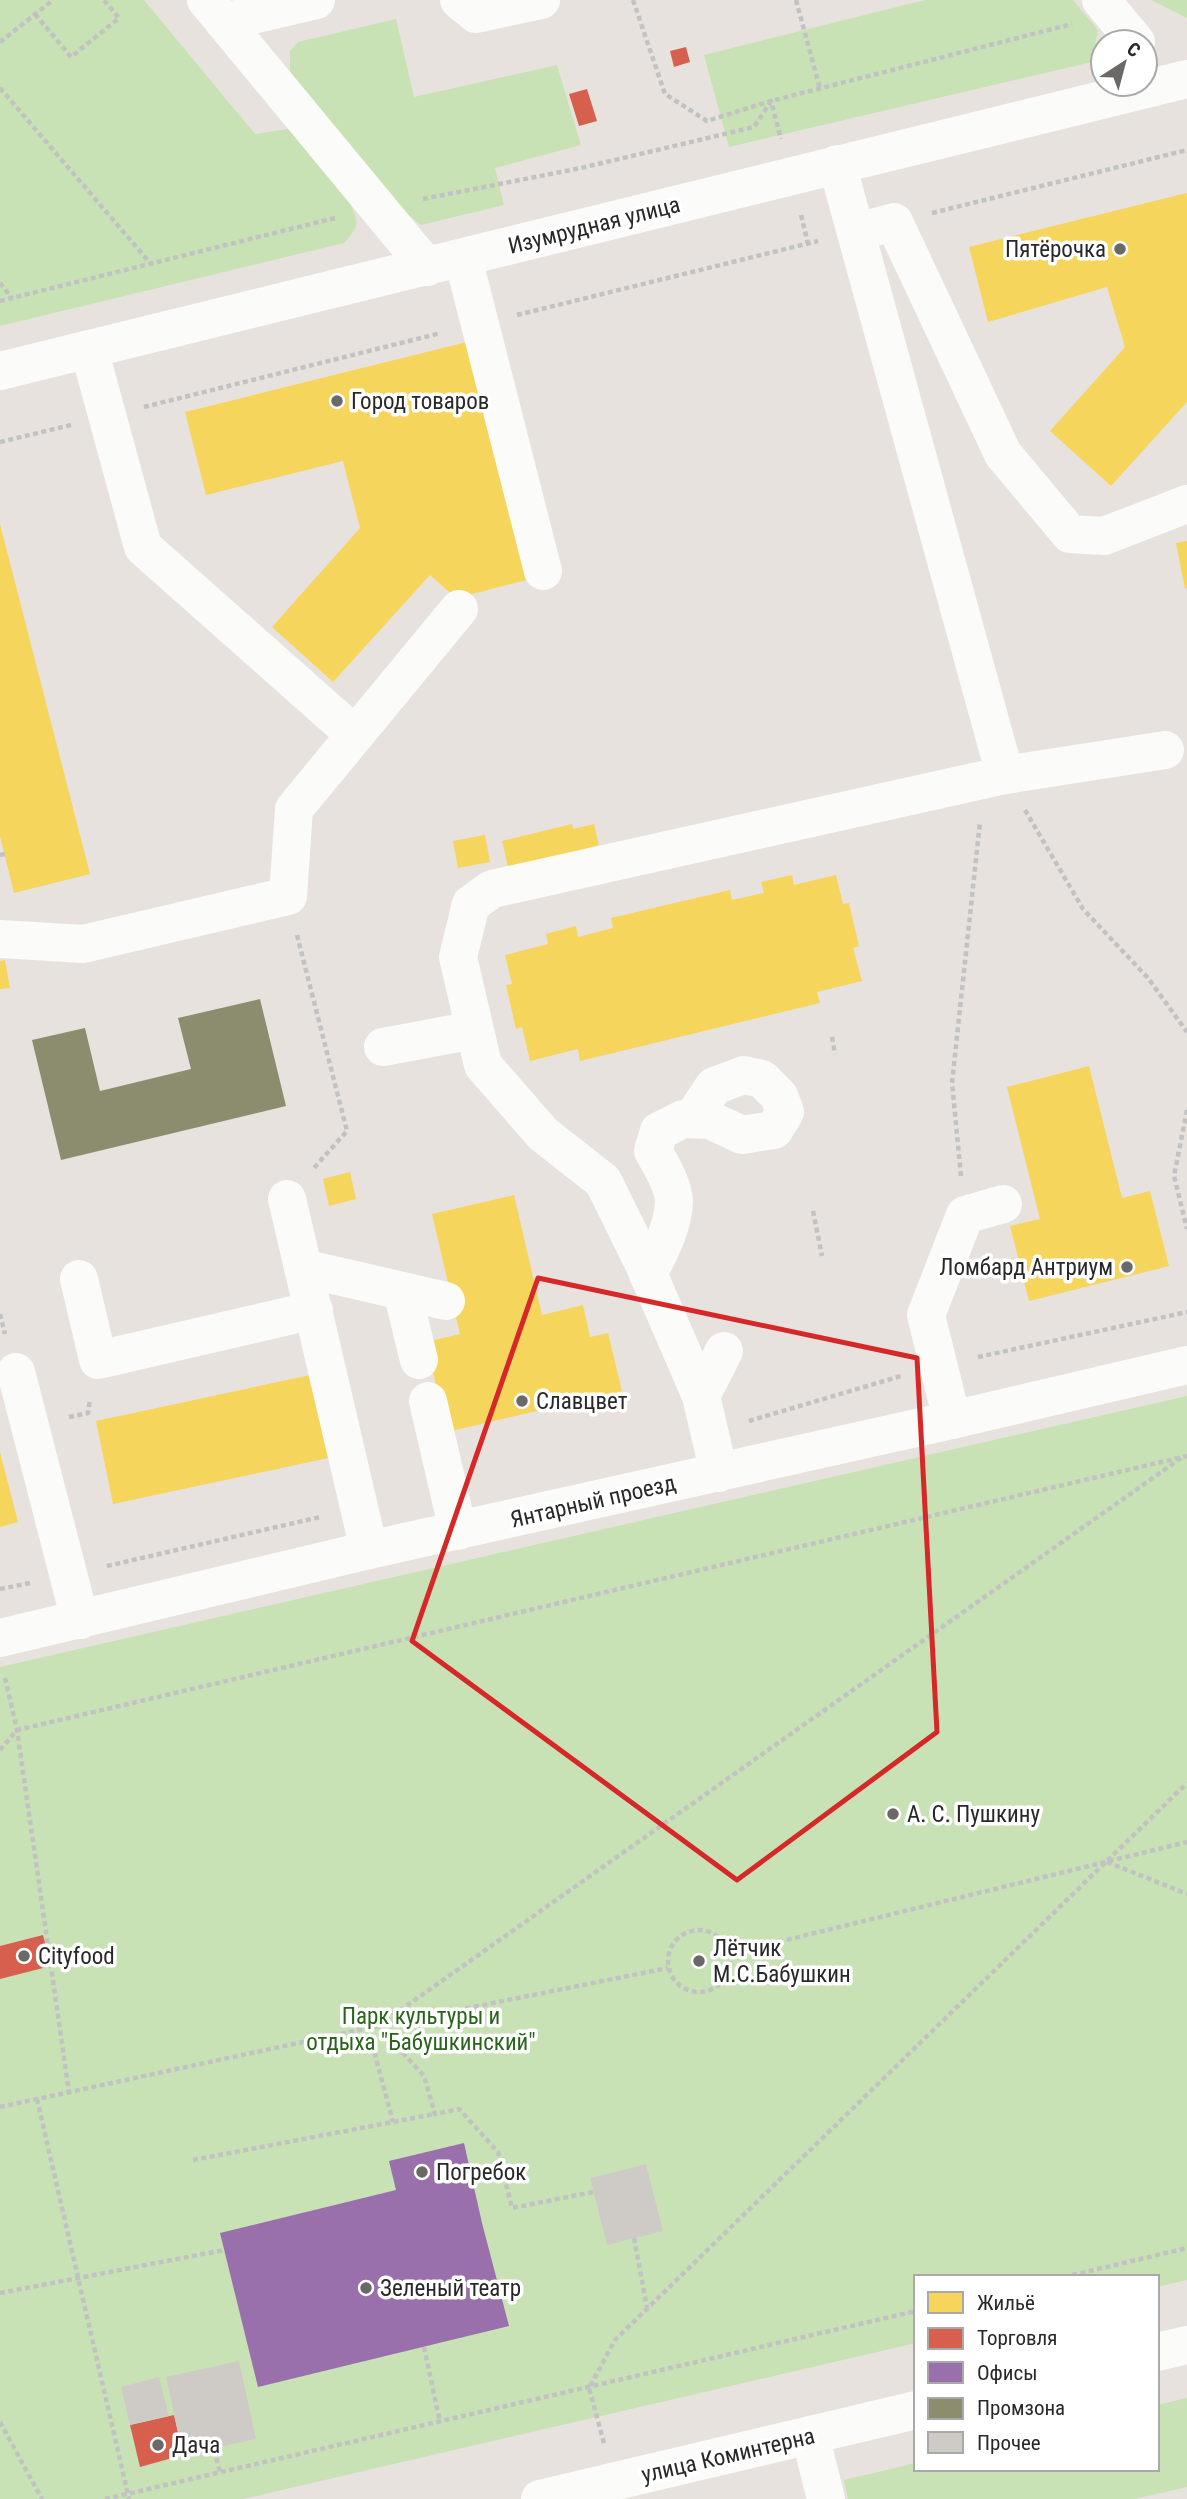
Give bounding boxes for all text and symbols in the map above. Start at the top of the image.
north arrow [1089,28,1159,98]
text: С [1123,37,1145,62]
street label: Изумрудная улица [505,191,683,260]
place label: Пятёрочка [1005,236,1106,263]
marker: Пятёрочка [1112,241,1128,257]
place label: Город товаров [351,388,489,415]
marker: Город товаров [329,393,345,409]
place label: Ломбард Антриум [939,1254,1113,1281]
marker: Ломбард Антриум [1119,1259,1135,1275]
place label: Славцвет [536,1388,628,1415]
marker: Славцвет [514,1393,530,1409]
street label: Янтарный проезд [508,1469,678,1534]
place label: А. С. Пушкину [907,1801,1041,1828]
marker: А. С. Пушкину [885,1806,901,1822]
place label: Лётчик М.С.Бабушкин [713,1935,851,1988]
place label: Cityfood [38,1943,115,1970]
marker: Cityfood [16,1948,32,1964]
marker: Лётчик М.С.Бабушкин [691,1953,707,1969]
park label: Парк культуры и отдыха "Бабушкинский" [306,2003,536,2056]
place label: Погребок [436,2159,526,2186]
marker: Погребок [414,2164,430,2180]
place label: Зеленый театр [380,2275,521,2302]
legend [914,2275,1159,2471]
marker: Зеленый театр [358,2280,374,2296]
text: Жильё [977,2291,1035,2315]
text: Торговля [977,2326,1057,2350]
text: Офисы [977,2361,1038,2385]
text: Промзона [977,2396,1065,2420]
street label: улица Коминтерна [639,2422,817,2489]
text: Прочее [977,2431,1041,2455]
place label: Дача [172,2432,220,2459]
marker: Дача [150,2437,166,2453]

